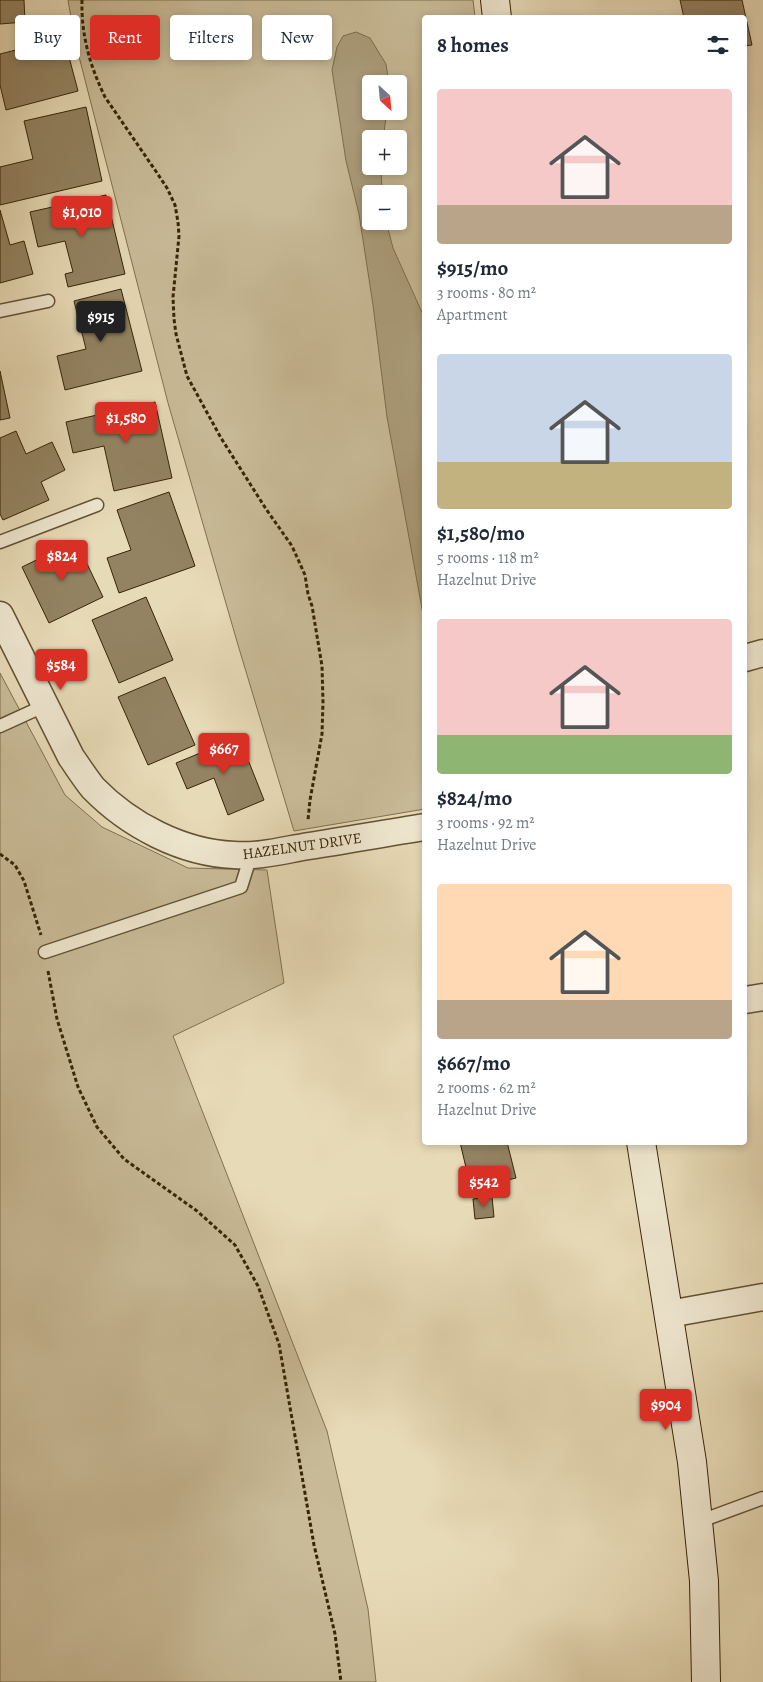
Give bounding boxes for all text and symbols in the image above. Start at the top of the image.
chip: Buy [15,15,80,60]
chip: Rent [90,15,160,60]
chip: Filters [170,15,252,60]
chip: New [262,15,332,60]
text: 8 homes [437,31,509,59]
icon: filters [704,31,732,59]
north arrow [362,75,408,120]
map controls [362,75,407,230]
icon: home [540,122,630,212]
button: + [362,130,407,175]
button: − [362,185,407,230]
pin: $1,010 [41,196,123,238]
text: $1,010 [62,201,102,223]
text: $915/mo [437,254,508,282]
text: 3 rooms · 80 m² [437,282,536,304]
pin: $915 [71,300,131,343]
text: Apartment [437,304,508,326]
text: $915 [87,306,115,328]
icon: home [540,387,630,477]
pin: $1,580 [85,402,167,444]
text: $1,580 [106,407,146,429]
text: $1,580/mo [437,519,525,547]
pin: $824 [32,540,92,582]
text: $824 [47,545,77,567]
text: 5 rooms · 118 m² [437,547,539,569]
text: Hazelnut Drive [437,569,536,591]
pin: $584 [31,648,91,691]
icon: home [540,652,630,742]
text: $584 [46,654,76,676]
pin: $667 [194,732,254,775]
text: $667 [209,738,239,760]
text: $824/mo [437,784,512,812]
text: 3 rooms · 92 m² [437,812,535,834]
street label: HAZELNUT DRIVE [241,828,363,864]
text: Hazelnut Drive [437,834,536,856]
icon: home [540,917,630,1007]
text: $667/mo [437,1049,511,1077]
text: 2 rooms · 62 m² [437,1077,536,1099]
text: Hazelnut Drive [437,1099,536,1121]
pin: $542 [454,1166,514,1208]
text: $542 [469,1171,499,1193]
pin: $904 [636,1388,696,1431]
text: $904 [651,1394,681,1416]

